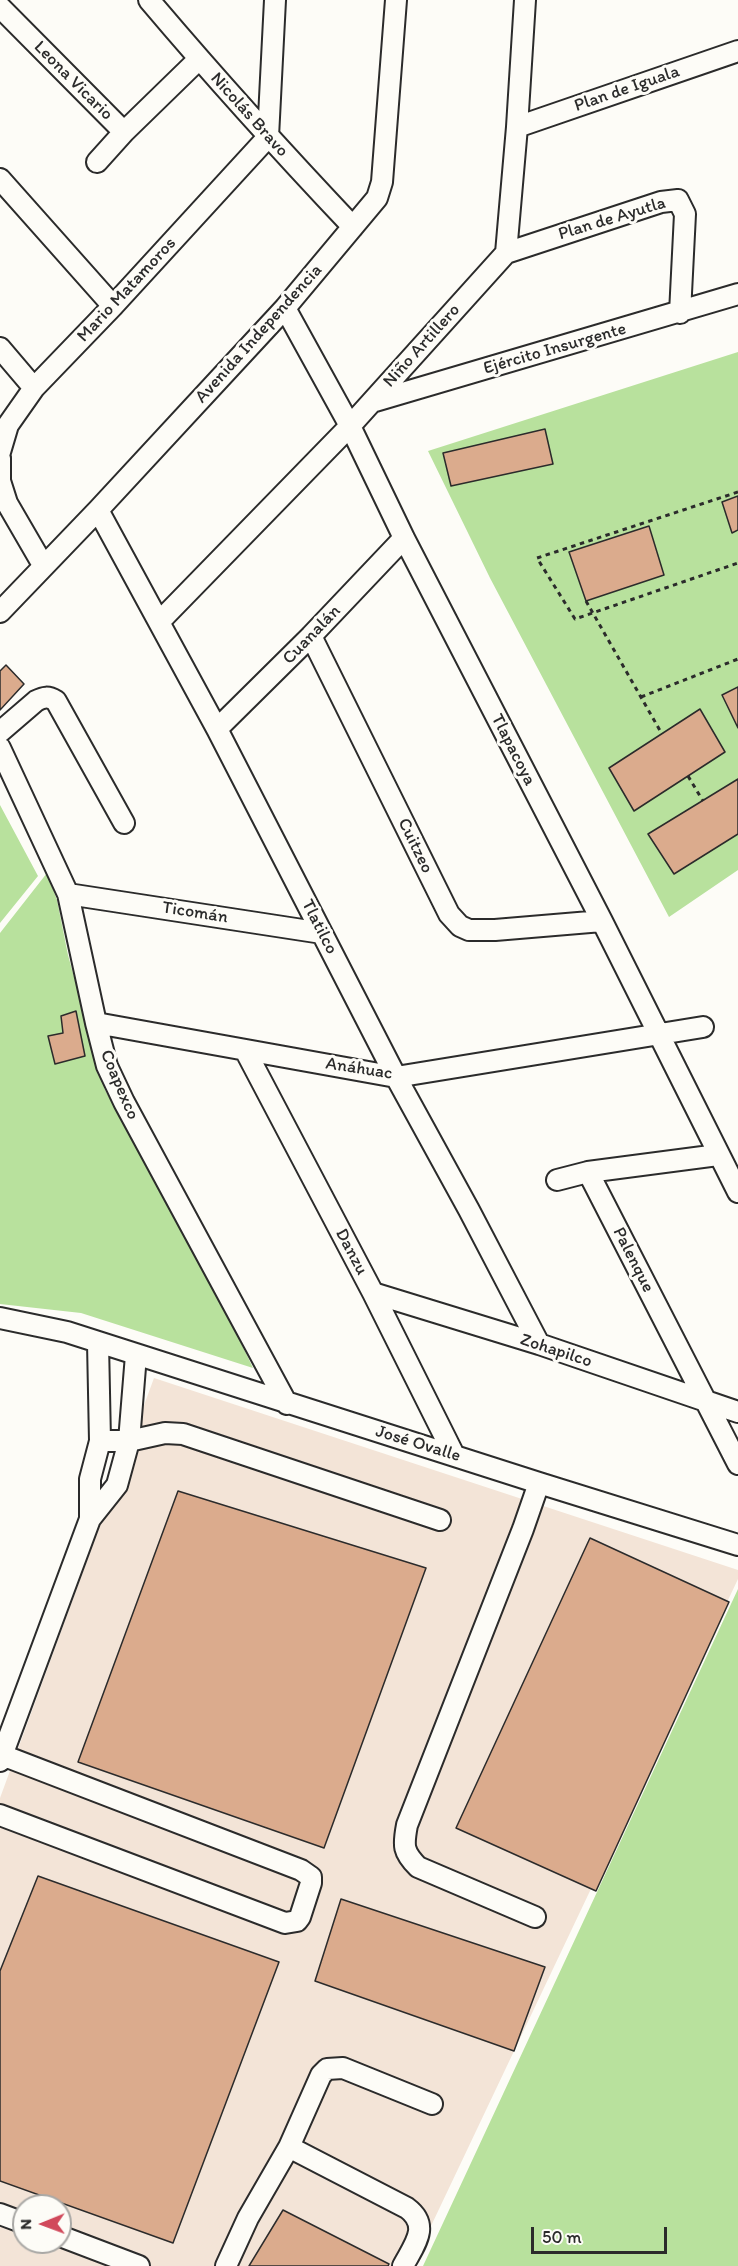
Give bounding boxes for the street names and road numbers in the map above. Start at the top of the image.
street label: Leona Vicario [29,37,117,125]
street label: Plan de Iguala [571,61,683,117]
street label: Nicolás Bravo [205,68,293,162]
street label: Plan de Ayutla [556,192,668,246]
street label: Mario Matamoros [73,233,181,347]
street label: Avenida Independencia [191,260,327,408]
street label: Niño Artillero [379,300,465,392]
street label: Ejército Insurgente [481,318,629,380]
street label: Cuanalán [278,601,346,669]
street label: Tlapacoya [486,711,540,789]
street label: Cuitzeo [392,815,438,877]
street label: Tlatilco [296,896,342,958]
street label: Ticomán [161,897,229,929]
street label: Coapexco [95,1047,143,1123]
street label: Anáhuac [324,1053,394,1085]
street label: Palenque [607,1224,659,1296]
street label: Danzu [330,1225,372,1279]
street label: Zohapilco [517,1329,595,1373]
street label: José Ovalle [373,1421,463,1467]

